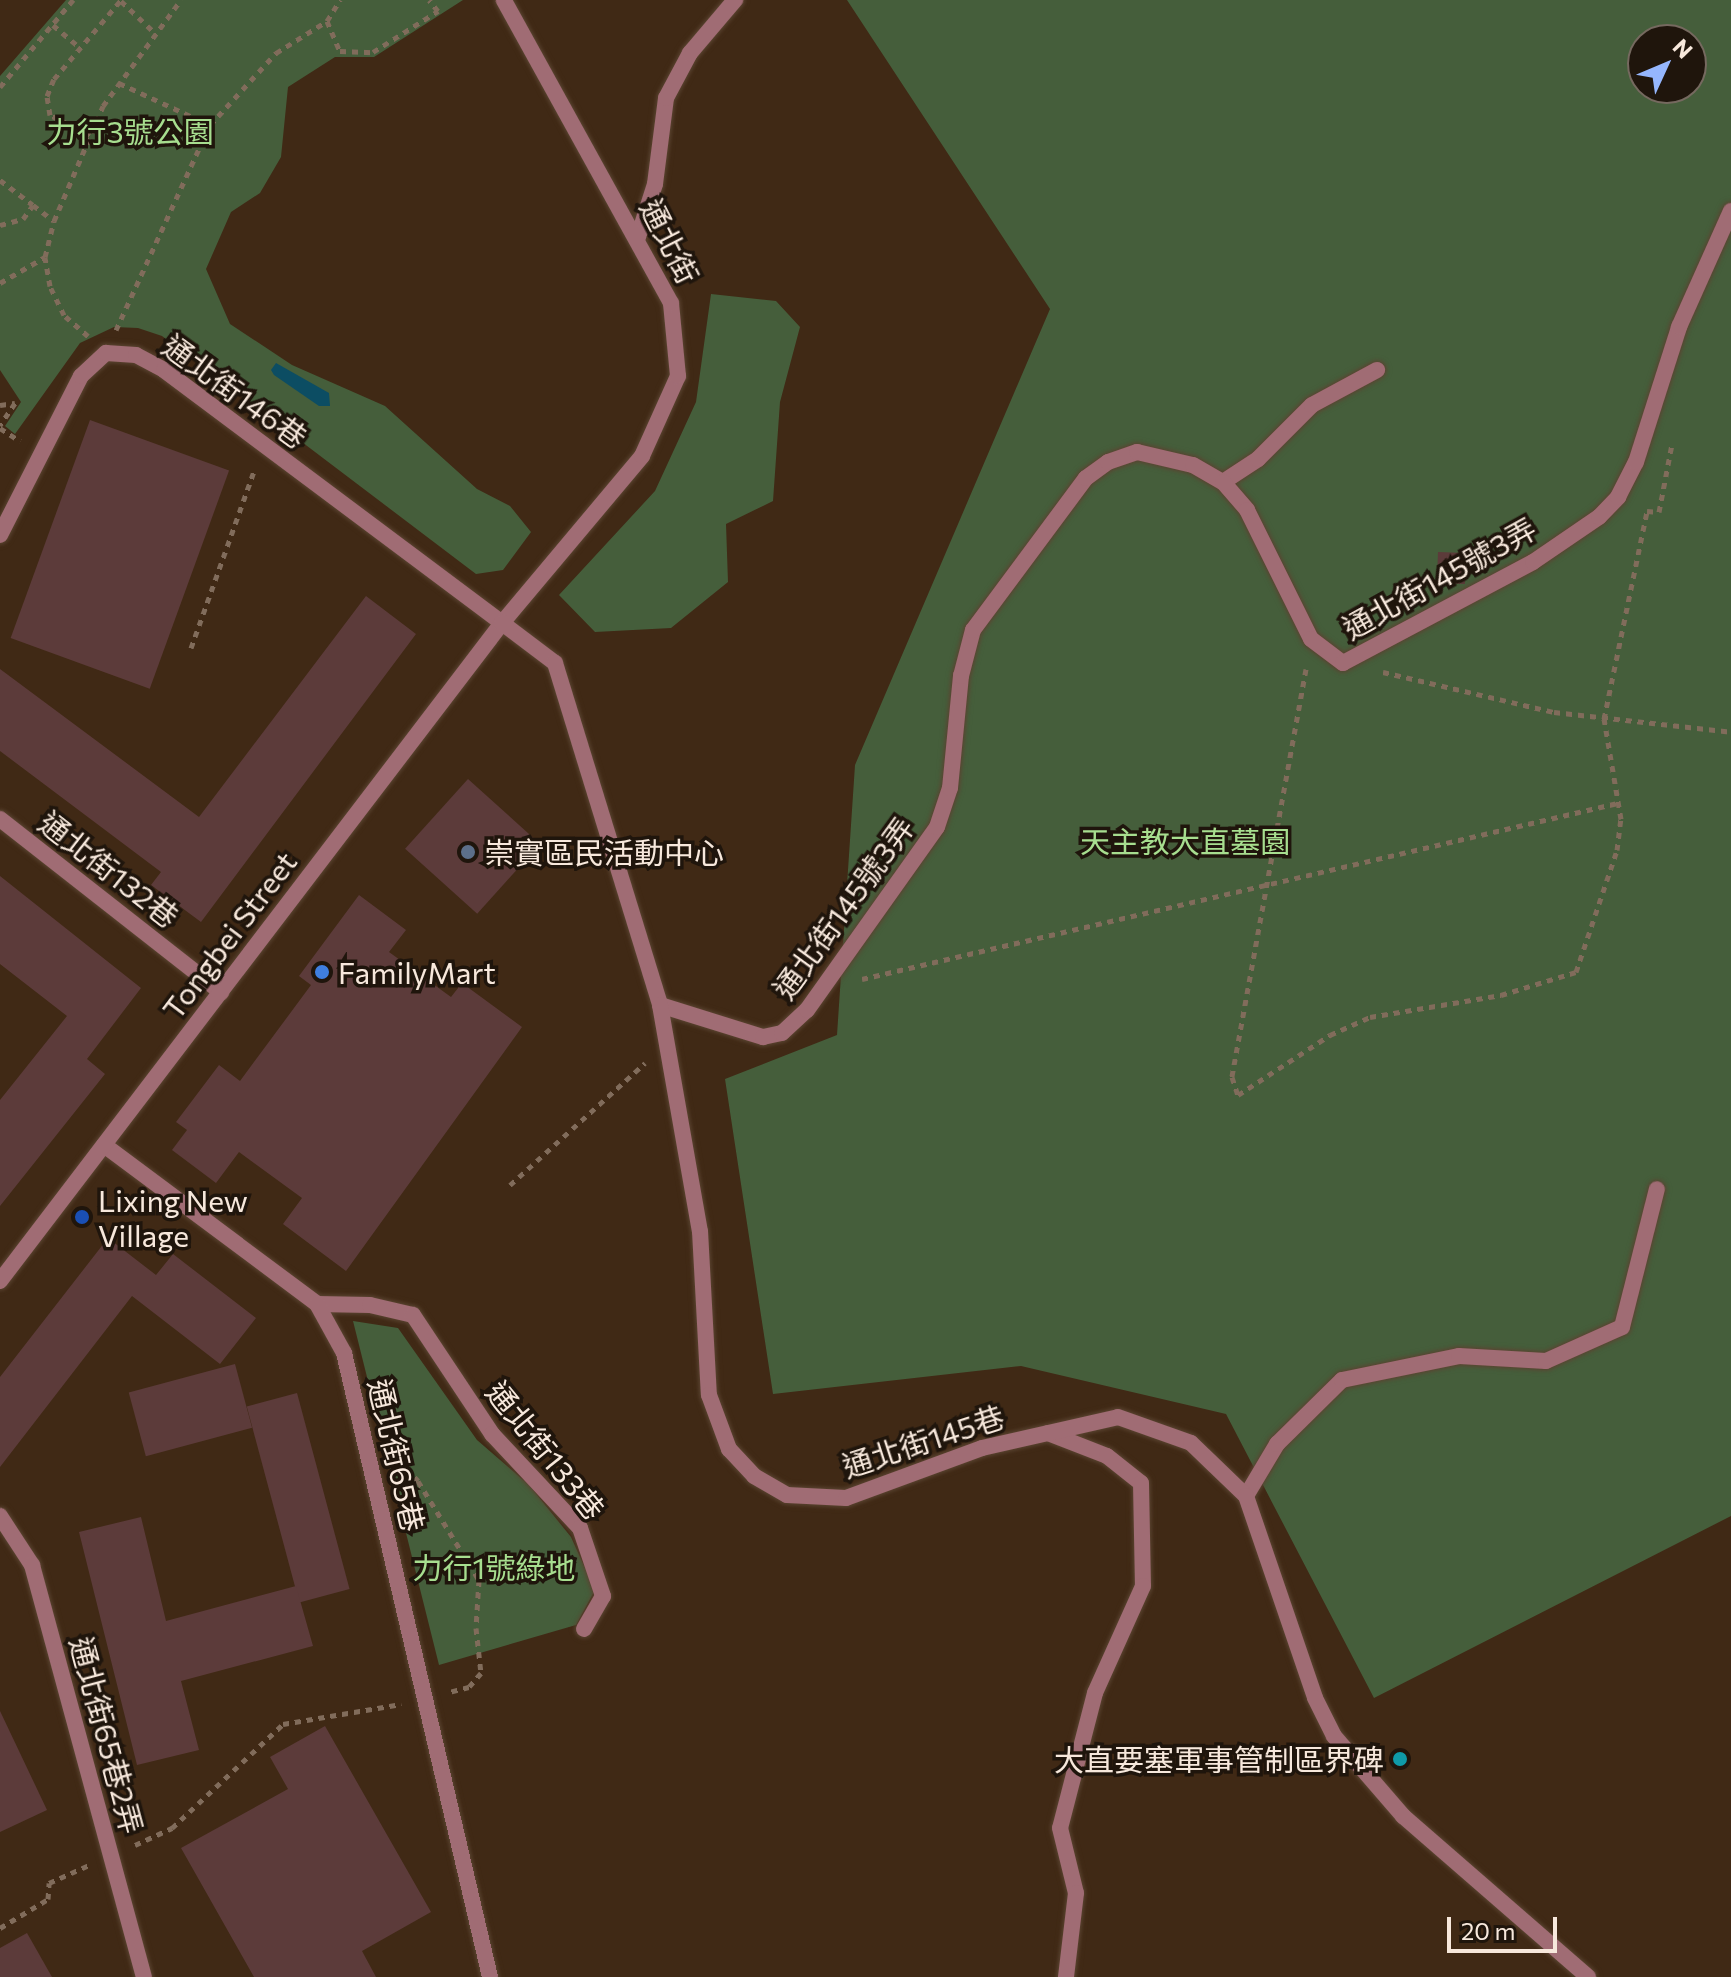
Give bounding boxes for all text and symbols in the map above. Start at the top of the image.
north arrow [1627,24,1707,104]
text: N [1668,33,1699,64]
park label: 力行3號公園 [46,113,214,149]
street label: 通北街 [634,193,706,289]
street label: 通北街146巷 [156,327,314,455]
street label: 通北街145號3弄 [1336,510,1542,646]
street label: 通北街132巷 [32,804,186,934]
street label: 通北街145號3弄 [765,810,921,1006]
park label: 天主教大直墓園 [1080,823,1290,859]
place label: 崇實區民活動中心 [484,834,724,870]
marker: 崇實區民活動中心 [459,843,477,861]
street label: Tongbei Street [154,844,304,1026]
place label: FamilyMart [338,954,496,990]
marker: FamilyMart [313,963,331,981]
place label: Lixing New Village [98,1182,248,1252]
marker: Lixing New Village [73,1208,91,1226]
street label: 通北街133巷 [479,1374,613,1526]
street label: 通北街65巷 [362,1375,432,1535]
street label: 通北街145巷 [838,1398,1008,1484]
park label: 力行1號綠地 [413,1549,575,1585]
street label: 通北街65巷2弄 [63,1633,151,1837]
place label: 大直要塞軍事管制區界碑 [1054,1741,1384,1777]
marker: 大直要塞軍事管制區界碑 [1391,1750,1409,1768]
scale bar [1451,1901,1561,1951]
text: 20 m [1461,1916,1515,1945]

